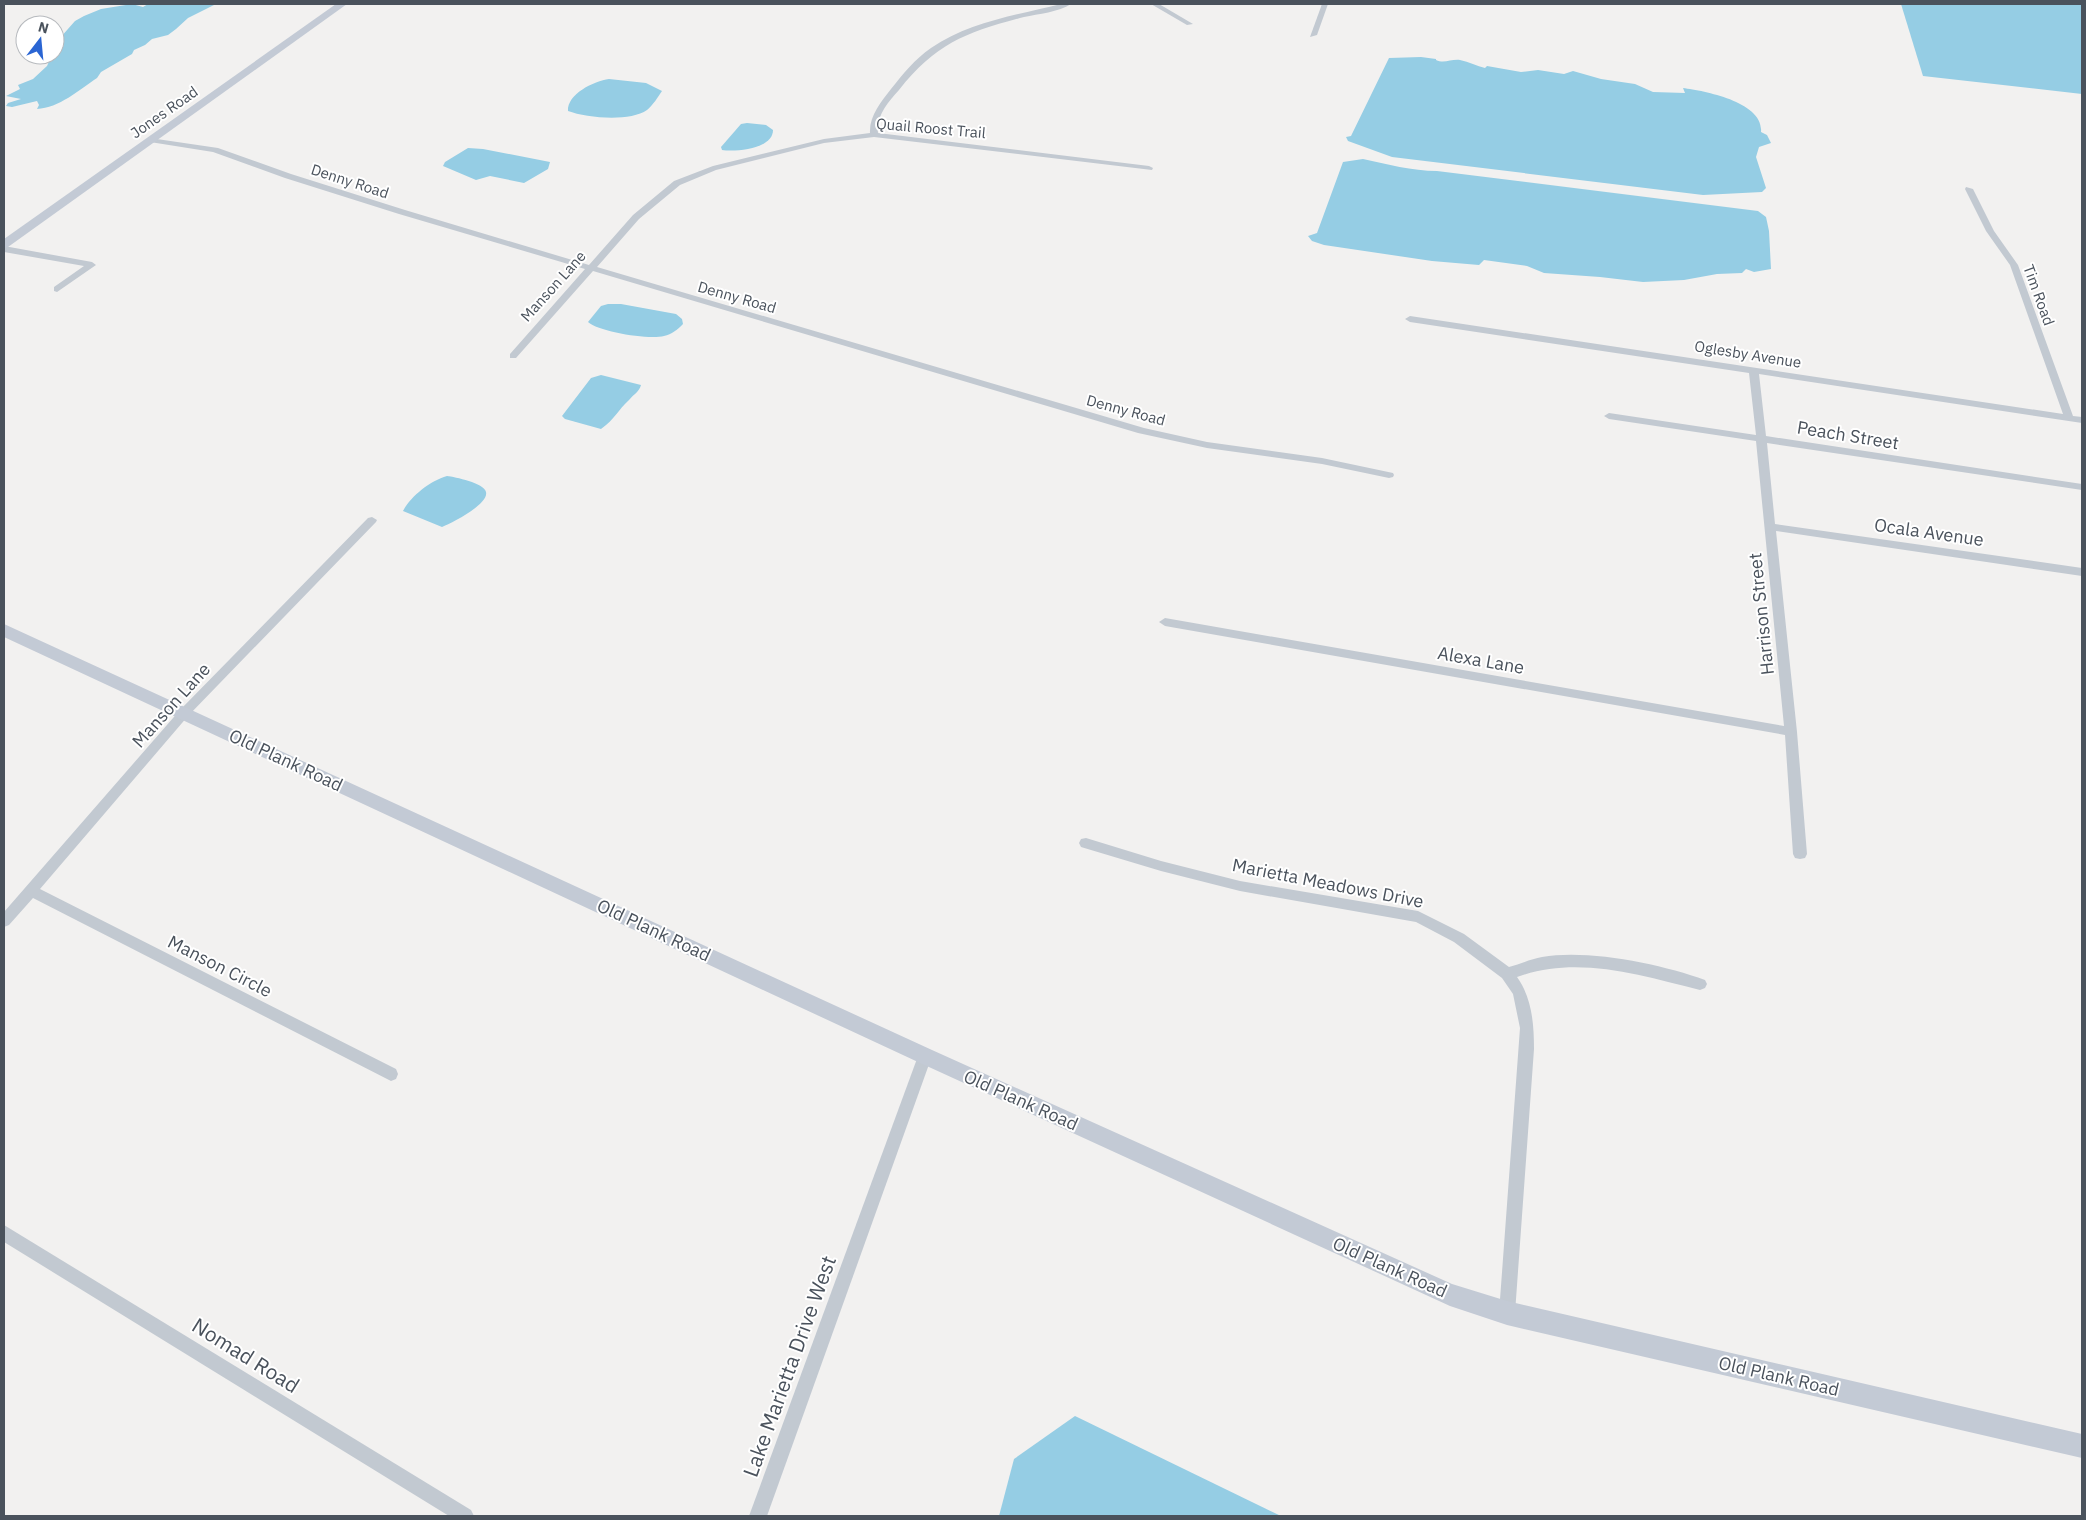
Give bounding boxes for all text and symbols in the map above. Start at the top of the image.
north arrow [15,15,65,65]
text: N [36,17,51,38]
street label: Jones Road [127,82,201,142]
street label: Quail Roost Trail [875,114,987,142]
street label: Denny Road [309,159,391,203]
street label: Manson Lane [516,247,590,325]
street label: Tim Road [2019,262,2059,328]
street label: Denny Road [696,277,778,317]
street label: Oglesby Avenue [1693,336,1803,372]
street label: Denny Road [1085,390,1167,430]
street label: Peach Street [1795,416,1901,454]
street label: Ocala Avenue [1873,513,1985,551]
street label: Harrison Street [1743,552,1779,676]
street label: Alexa Lane [1436,641,1526,679]
street label: Manson Lane [127,658,215,752]
street label: Old Plank Road [225,724,347,796]
street label: Marietta Meadows Drive [1230,853,1426,913]
street label: Old Plank Road [593,894,715,966]
street label: Manson Circle [164,930,276,1002]
street label: Old Plank Road [960,1064,1082,1136]
street label: Old Plank Road [1329,1231,1451,1303]
street label: Lake Marietta Drive West [736,1252,842,1480]
street label: Nomad Road [187,1311,305,1399]
street label: Old Plank Road [1716,1351,1842,1401]

